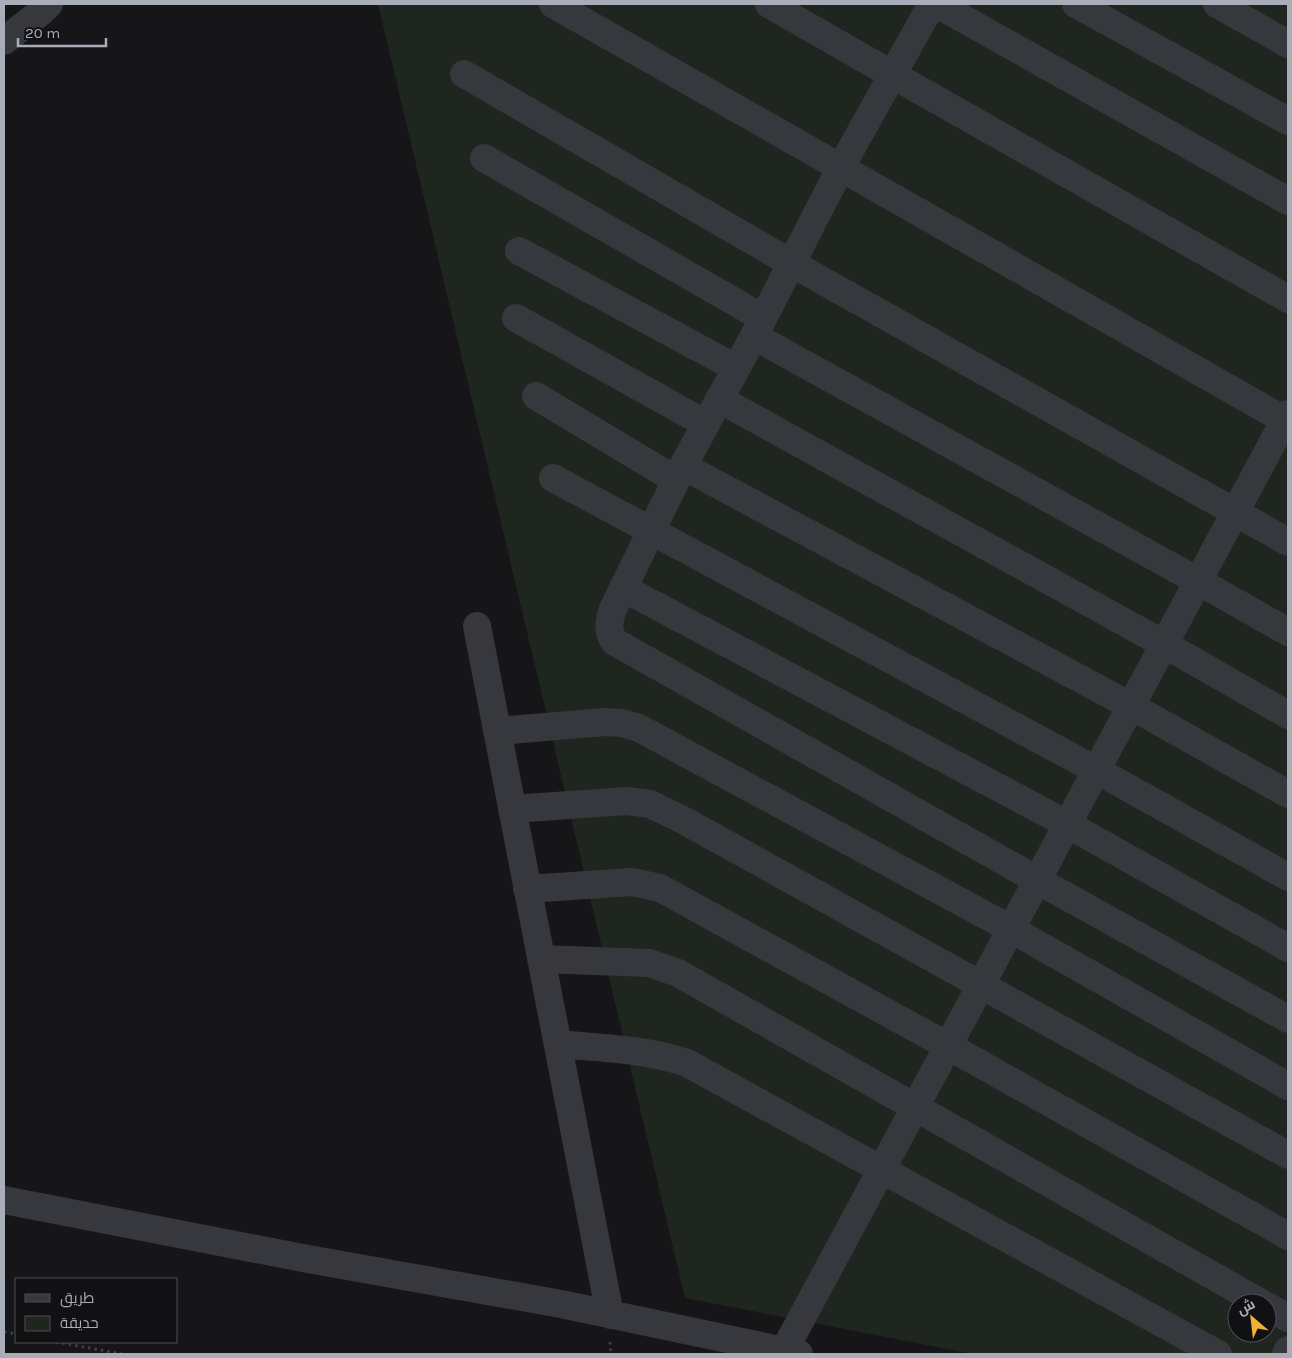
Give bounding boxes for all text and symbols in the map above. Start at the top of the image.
scale bar [18,15,105,47]
text: 20 m [25,24,60,42]
legend [15,1278,178,1343]
text: طريق [60,1289,94,1308]
north arrow [1227,1293,1277,1343]
text: ش [1234,1295,1258,1319]
text: حديقة [60,1314,99,1332]

